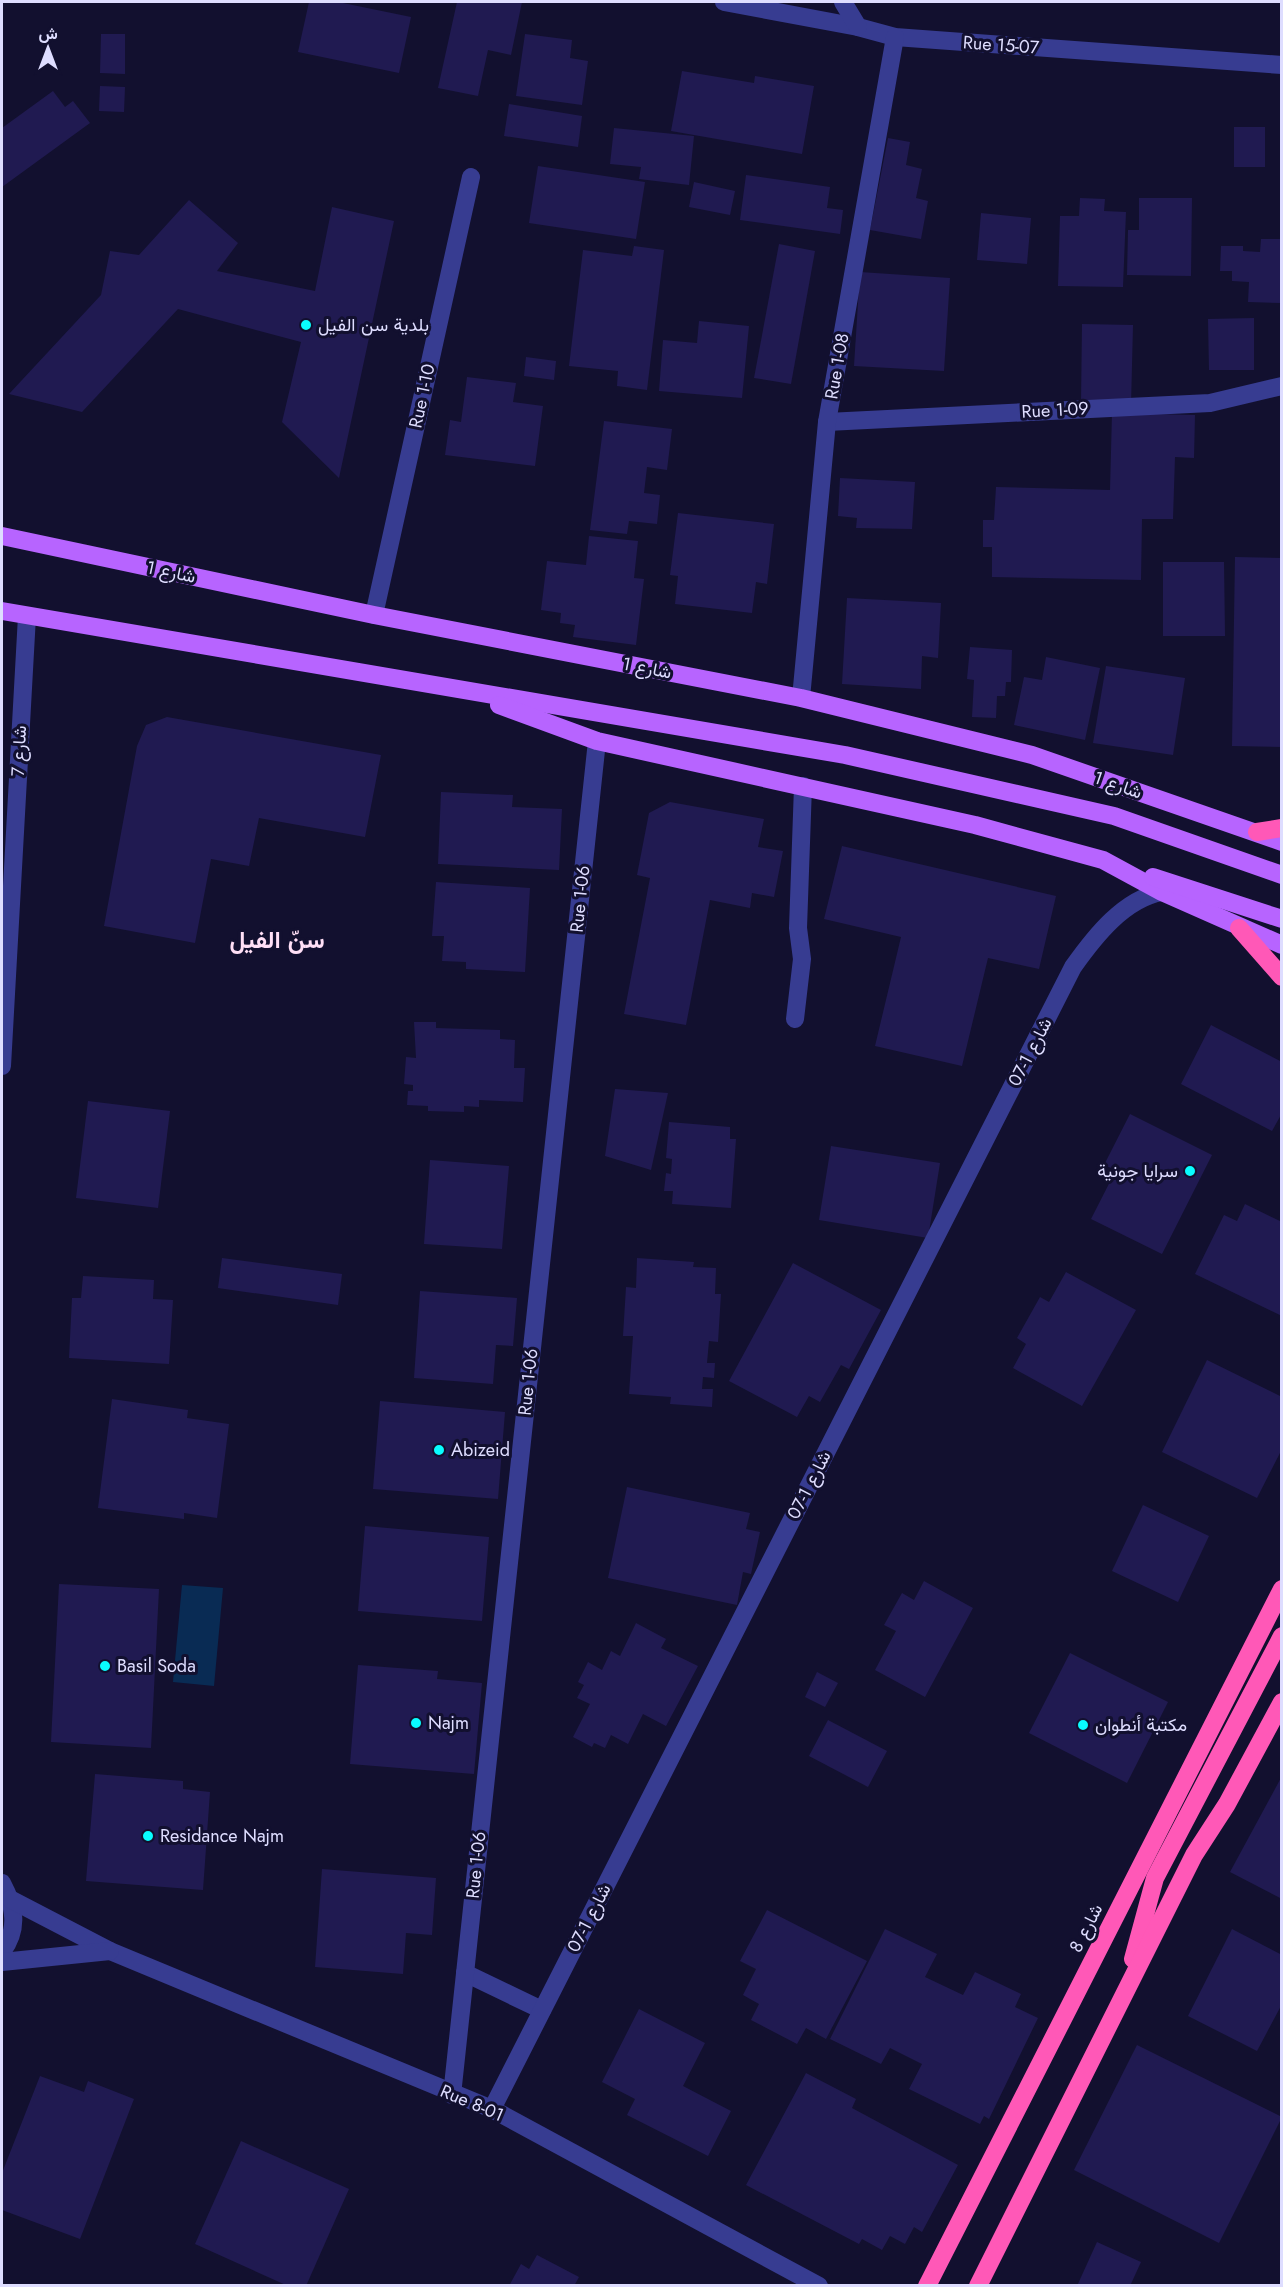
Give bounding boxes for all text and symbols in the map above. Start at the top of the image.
north arrow [18,18,78,78]
text: ش [38,22,58,45]
street label: Rue 15-07 [962,29,1041,61]
place label: بلدية سن الفيل [318,312,429,338]
marker: بلدية سن الفيل [299,318,313,332]
street label: Rue 1-08 [818,331,856,401]
street label: Rue 1-10 [403,361,442,430]
street label: Rue 1-09 [1021,395,1089,425]
street label: شارع 1 [144,554,198,590]
street label: شارع 1 [620,650,674,686]
street label: شارع 7 [5,725,33,777]
street label: شارع 1 [1090,765,1146,805]
street label: Rue 1-06 [564,864,596,934]
district label: سنّ الفيل [229,922,325,957]
street label: شارع 1-07 [1002,1013,1058,1091]
place label: سرايا جونية [1097,1158,1178,1184]
marker: سرايا جونية [1183,1164,1197,1178]
street label: Rue 1-06 [512,1347,544,1417]
place label: Abizeid [451,1437,510,1463]
marker: Abizeid [432,1443,446,1457]
street label: شارع 1-07 [781,1446,837,1524]
place label: Basil Soda [117,1653,196,1679]
marker: Basil Soda [98,1659,112,1673]
place label: Najm [428,1710,469,1736]
place label: مكتبة أنطوان [1095,1712,1187,1738]
marker: Najm [409,1716,423,1730]
marker: مكتبة أنطوان [1076,1718,1090,1732]
place label: Residance Najm [160,1823,284,1849]
marker: Residance Najm [141,1829,155,1843]
street label: Rue 1-06 [460,1830,492,1900]
street label: شارع 1-07 [561,1879,617,1957]
street label: شارع 8 [1063,1899,1109,1957]
street label: Rue 8-01 [436,2078,508,2128]

